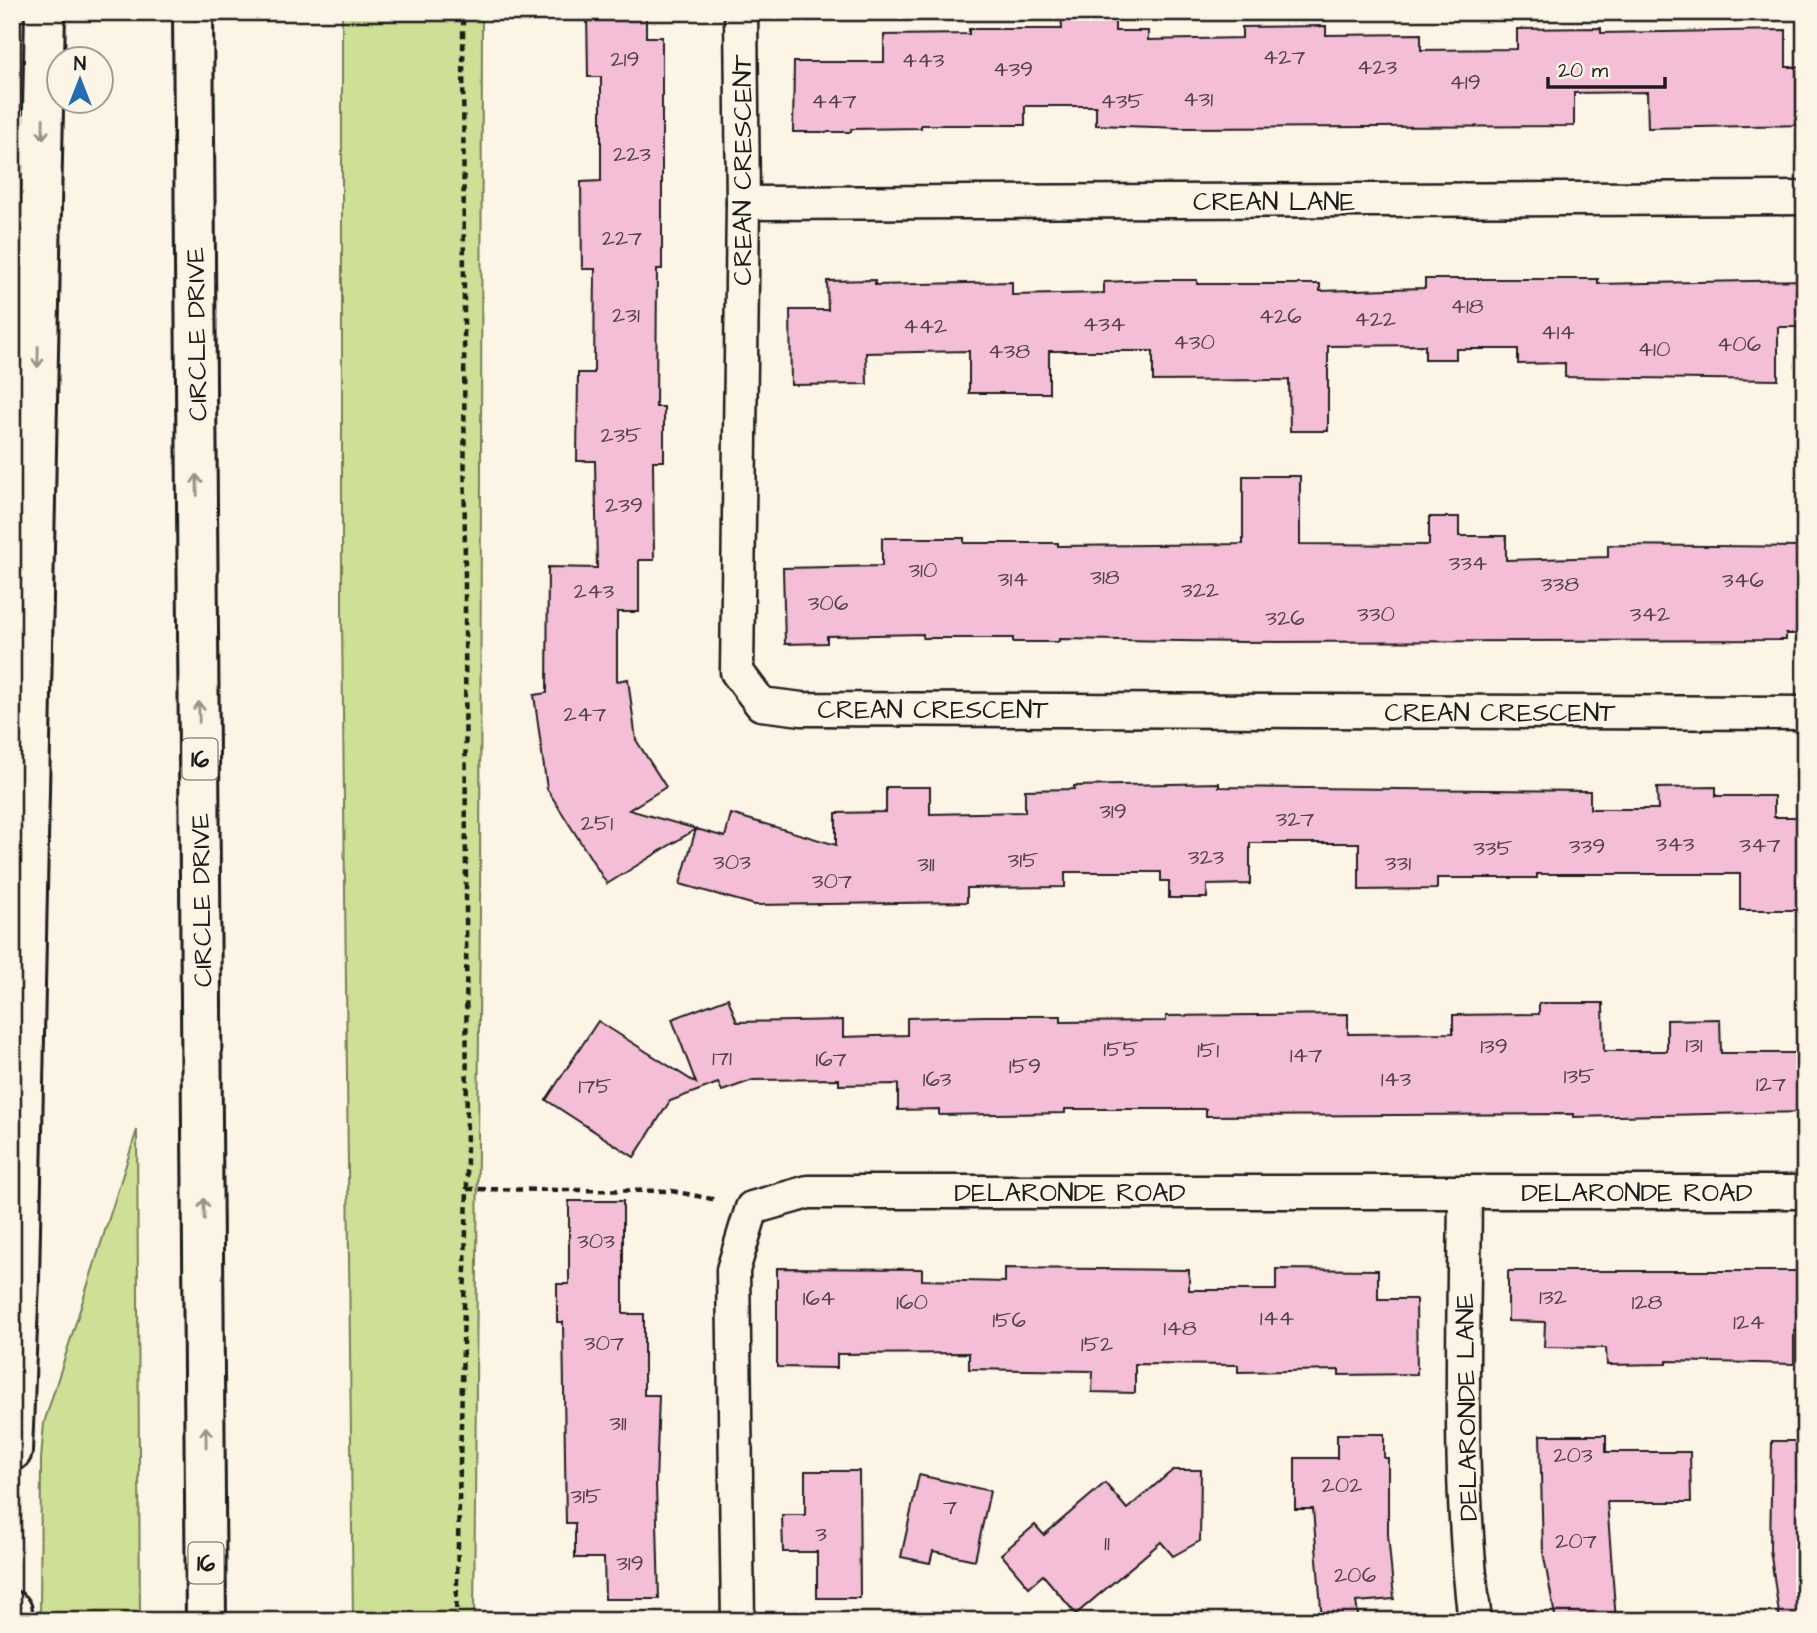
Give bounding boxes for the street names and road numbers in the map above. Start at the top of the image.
street label: CREAN CRESCENT [725,54,761,286]
street label: CREAN LANE [1193,184,1355,220]
street label: CIRCLE DRIVE [177,247,217,421]
street label: CREAN CRESCENT [817,692,1049,728]
street label: CREAN CRESCENT [1384,695,1616,731]
road number: 16 [182,738,218,780]
street label: CIRCLE DRIVE [182,813,222,987]
street label: DELARONDE ROAD [954,1175,1186,1211]
street label: DELARONDE ROAD [1521,1175,1753,1211]
street label: DELARONDE LANE [1447,1293,1487,1521]
road number: 16 [188,1542,224,1583]

